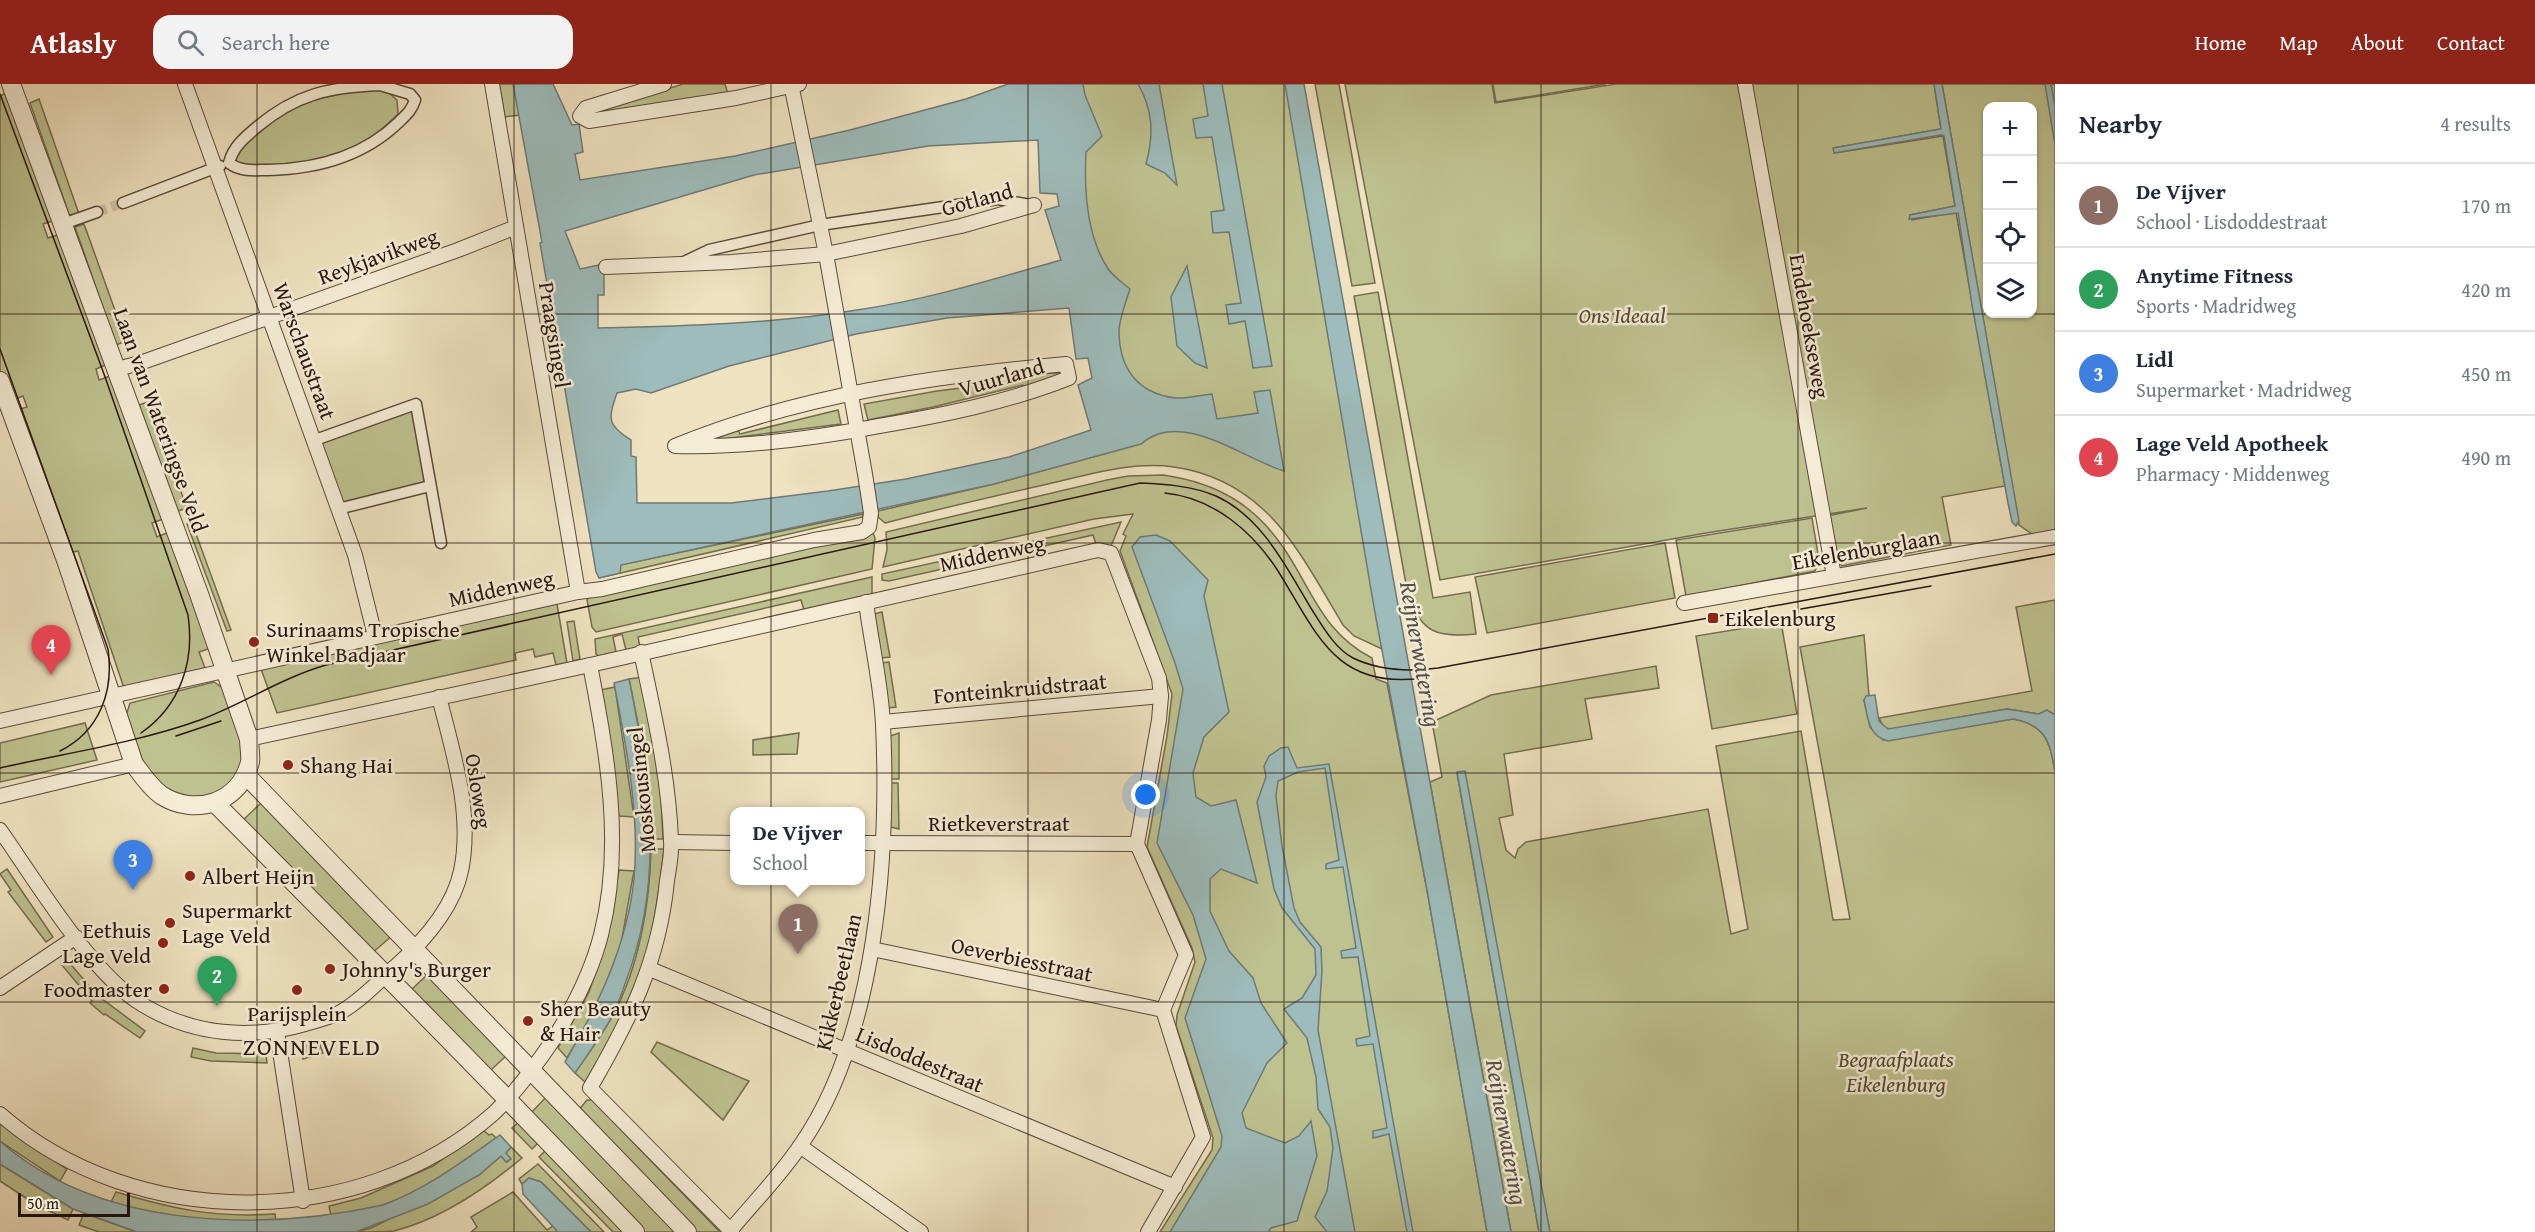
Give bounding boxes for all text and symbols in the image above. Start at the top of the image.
search box [153,15,573,69]
text: Atlasly [30,22,117,63]
icon: search [174,26,207,59]
text: Search here [222,26,330,58]
text: Home [2195,27,2246,58]
text: Map [2279,27,2318,58]
text: About [2351,27,2404,58]
text: Contact [2437,27,2505,58]
map controls [1983,102,2037,318]
button: + [1983,102,2037,156]
text: Nearby [2079,104,2162,143]
text: 4 results [2440,109,2511,138]
button: − [1983,156,2037,210]
street label: Gotland [938,174,1016,224]
text: De Vijver [2136,175,2226,207]
text: 1 [2093,191,2104,220]
text: 170 m [2461,191,2511,220]
text: School · Lisdoddestraat [2136,207,2328,236]
button: locate [1983,210,2037,264]
street label: Reykjavikweg [313,219,443,293]
street label: Endehoekseweg [1782,251,1838,401]
text: Anytime Fitness [2136,259,2293,291]
button: layers [1983,264,2037,318]
text: 2 [2093,275,2104,304]
text: 420 m [2461,275,2511,304]
street label: Warschaustraat [265,278,345,424]
street label: Praagsingel [531,280,579,390]
text: Sports · Madridweg [2136,291,2296,320]
park label: Ons Ideaal [1578,299,1666,331]
street label: Laan van Wateringse Veld [105,303,217,537]
text: Lidl [2136,343,2174,375]
street label: Vuurland [954,349,1048,405]
text: 3 [2093,359,2104,388]
text: 450 m [2461,359,2511,388]
text: Supermarket · Madridweg [2136,375,2352,404]
text: Lage Veld Apotheek [2136,427,2328,459]
text: 4 [2093,443,2104,472]
text: 490 m [2461,443,2511,472]
text: Pharmacy · Middenweg [2136,459,2330,488]
street label: Eikelenburglaan [1789,520,1943,578]
street label: Middenweg [936,526,1048,580]
street label: Middenweg [445,561,557,615]
water label: Reijnerwatering [1391,577,1451,730]
place label: Eikelenburg [1725,602,1836,634]
marker: Eikelenburg [1706,611,1720,625]
place label: Surinaams Tropische Winkel Badjaar [266,613,460,670]
pin: 4 [32,626,70,675]
marker: Surinaams Tropische Winkel Badjaar [247,635,261,649]
street label: Fonteinkruidstraat [932,664,1108,712]
street label: Moskousingel [618,725,664,855]
place label: Shang Hai [300,749,393,781]
street label: Osloweg [457,751,501,831]
marker: Shang Hai [281,758,295,772]
your location [1131,780,1160,809]
popup [730,807,865,885]
street label: Rietkeverstraat [928,807,1070,839]
text: De Vijver [753,816,842,848]
pin: 3 [114,840,152,890]
text: School [753,848,808,877]
place label: Albert Heijn [202,860,315,892]
marker: Albert Heijn [183,869,197,883]
place label: Supermarkt Lage Veld [182,894,293,951]
pin: 1 [778,904,818,954]
street label: Kikkerbeetlaan [807,910,869,1054]
place label: Eethuis Lage Veld [62,914,151,971]
marker: Supermarkt Lage Veld [163,916,177,930]
street label: Oeverbiesstraat [948,928,1096,990]
marker: Eethuis Lage Veld [156,936,170,950]
place label: Johnny's Burger [339,953,491,985]
pin: 2 [198,956,236,1006]
marker: Johnny's Burger [323,962,337,976]
place label: Foodmaster [44,973,152,1005]
marker: Foodmaster [157,982,171,996]
marker: Parijsplein [290,983,304,997]
place label: Sher Beauty & Hair [540,992,651,1049]
place label: Parijsplein [247,997,347,1029]
marker: Sher Beauty & Hair [521,1014,535,1028]
street label: Lisdoddestraat [851,1018,989,1100]
district label: ZONNEVELD [243,1029,381,1064]
park label: Begraafplaats Eikelenburg [1837,1043,1954,1100]
water label: Reijnerwatering [1477,1055,1537,1208]
scale bar [18,1190,130,1218]
text: 50 m [27,1191,59,1215]

